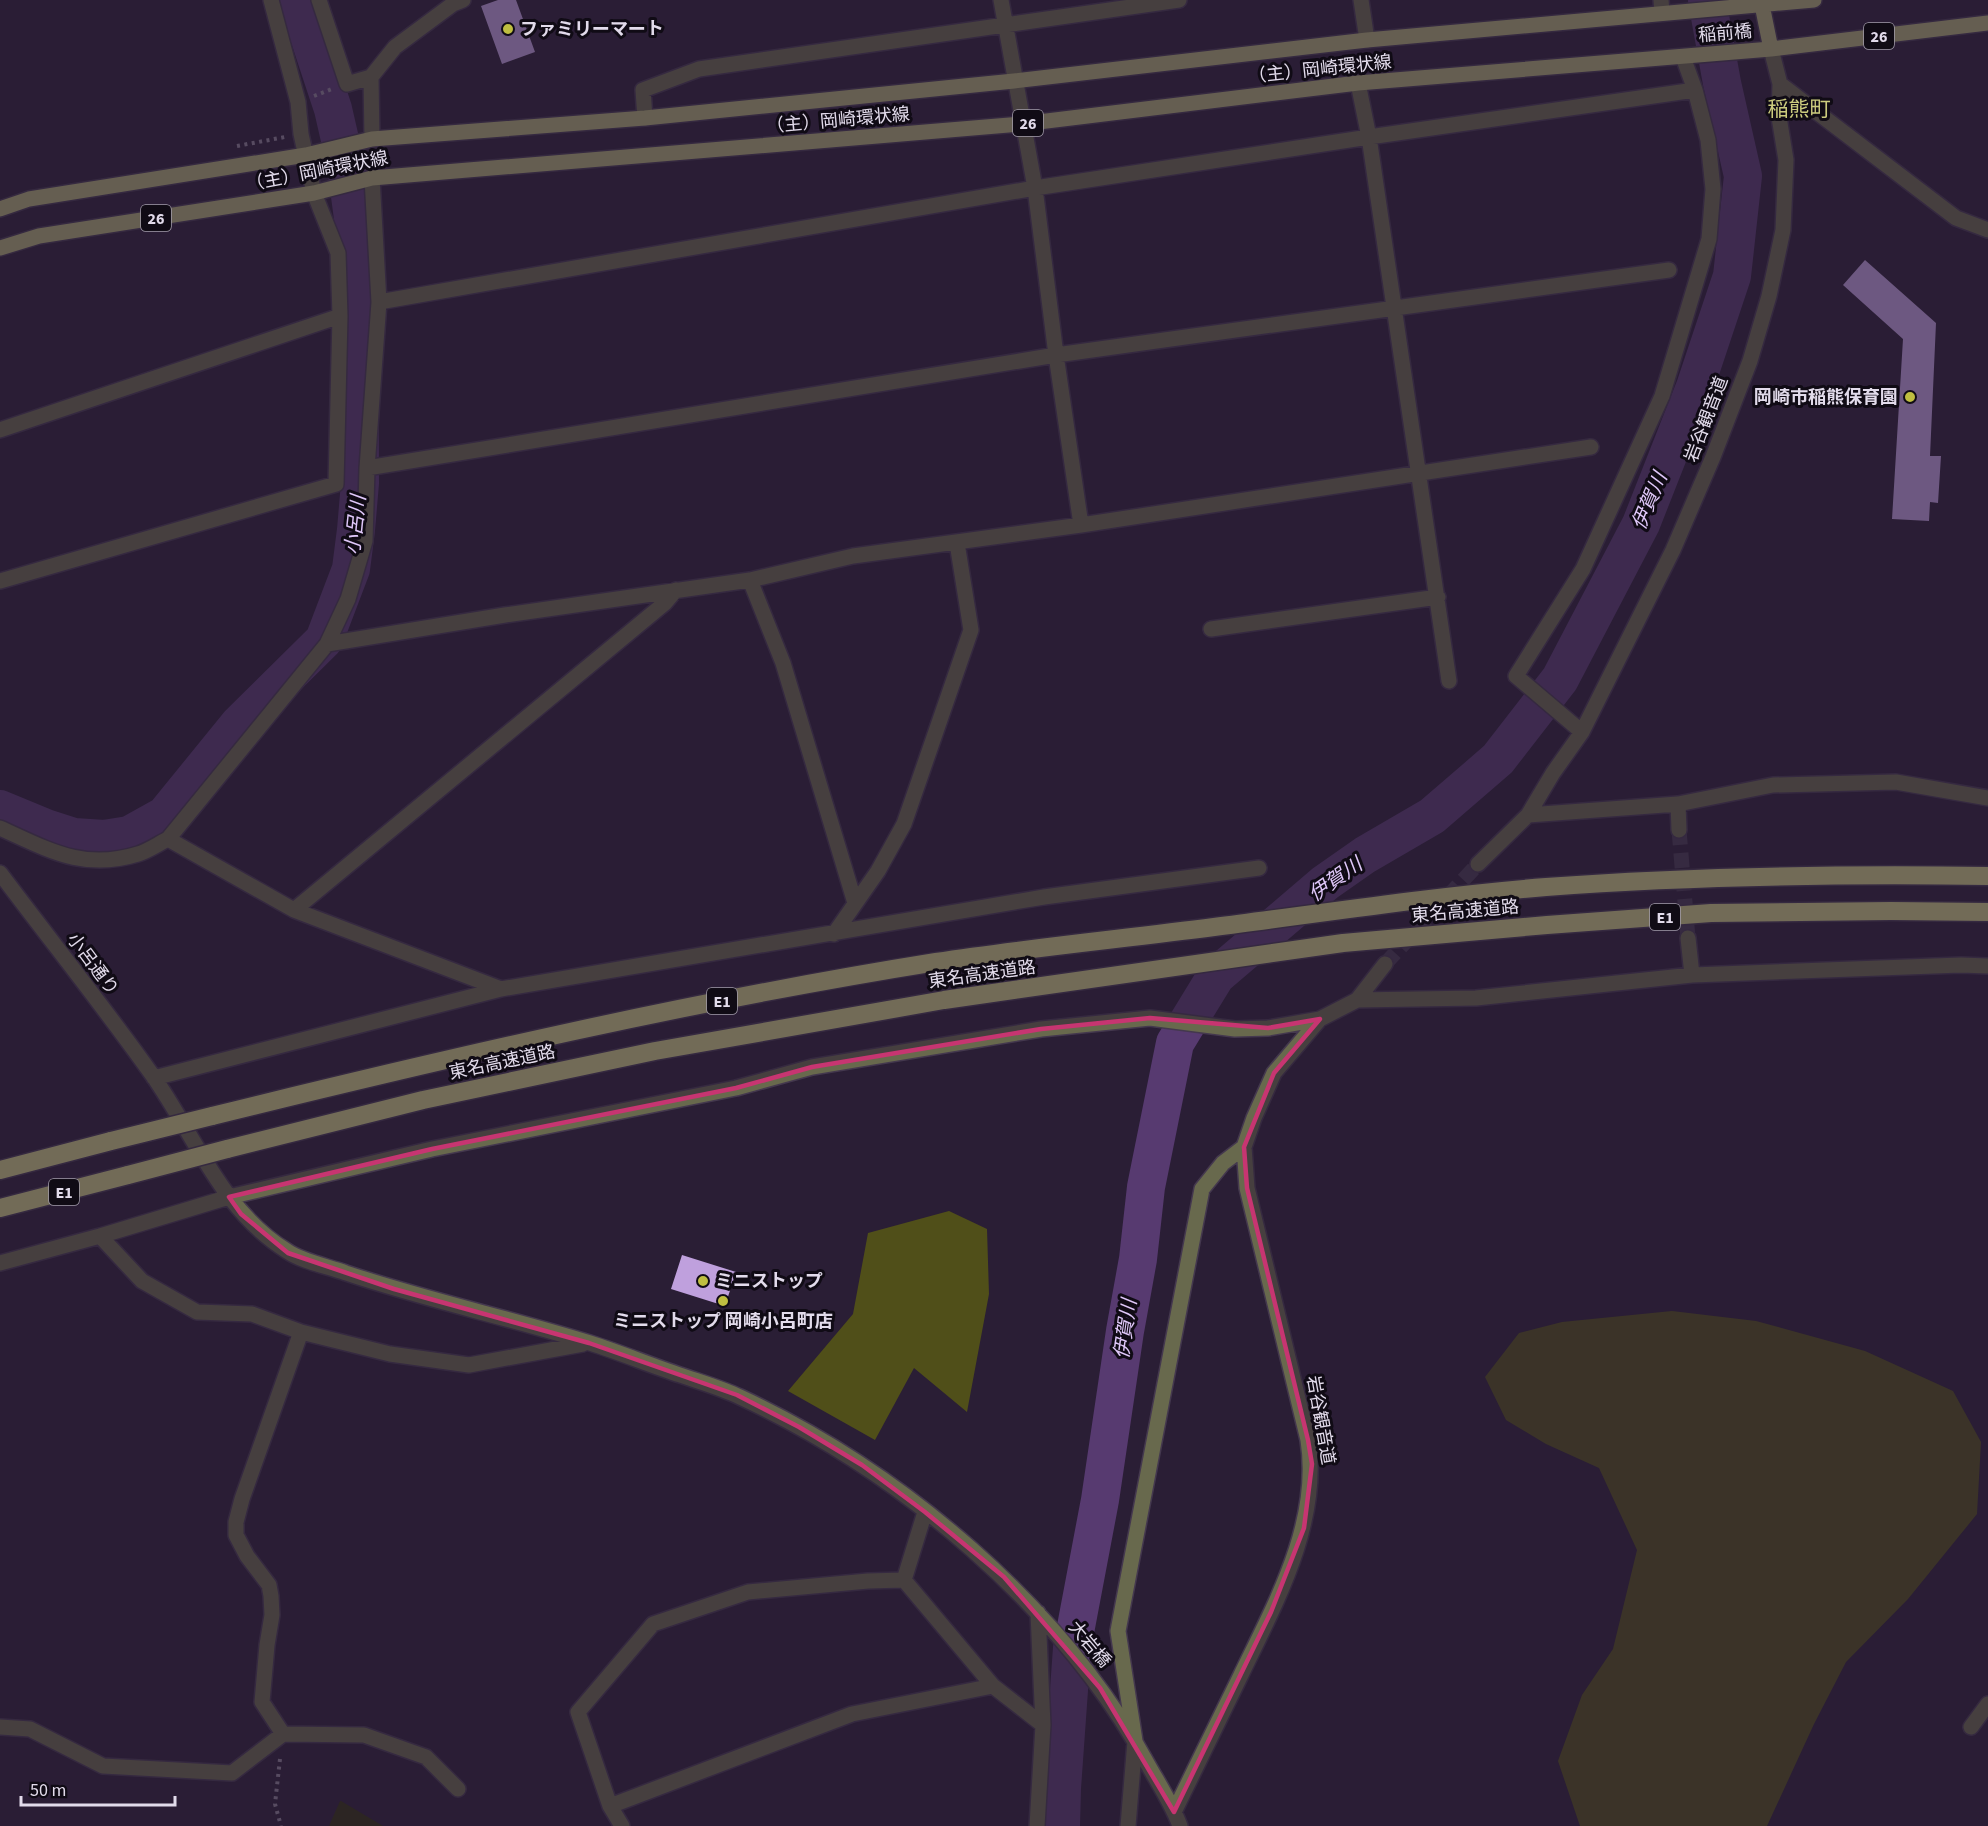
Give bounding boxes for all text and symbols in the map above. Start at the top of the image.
place label: ファミリーマート [520,17,664,42]
street label: 稲前橋 [1697,19,1753,48]
marker: ファミリーマート [501,22,515,36]
road number: 26 [1864,23,1894,49]
street label: （主）岡崎環状線 [1247,50,1393,89]
district label: 稲熊町 [1768,94,1831,124]
street label: （主）岡崎環状線 [765,102,911,139]
road number: 26 [1013,110,1043,136]
street label: （主）岡崎環状線 [244,145,390,197]
road number: 26 [141,205,171,231]
street label: 岩谷観音道 [1679,373,1734,466]
place label: 岡崎市稲熊保育園 [1754,385,1898,410]
marker: 岡崎市稲熊保育園 [1903,390,1917,404]
water label: 伊賀川 [1625,466,1675,534]
water label: 小呂川 [339,492,373,556]
water label: 伊賀川 [1303,850,1370,908]
street label: 東名高速道路 [1410,894,1520,929]
road number: E1 [1650,904,1680,930]
street label: 小呂通り [61,928,124,1001]
street label: 東名高速道路 [927,955,1037,994]
road number: E1 [707,988,737,1014]
street label: 東名高速道路 [447,1039,558,1086]
road number: E1 [49,1179,79,1205]
place label: ミニストップ [715,1269,823,1294]
marker: ミニストップ [696,1274,710,1288]
marker: ミニストップ 岡崎小呂町店 [716,1294,730,1308]
water label: 伊賀川 [1108,1296,1144,1361]
place label: ミニストップ 岡崎小呂町店 [613,1309,833,1334]
street label: 岩谷観音道 [1300,1374,1341,1467]
street label: 大岩橋 [1063,1616,1117,1673]
scale bar [21,1769,176,1807]
text: 50 m [30,1778,66,1803]

